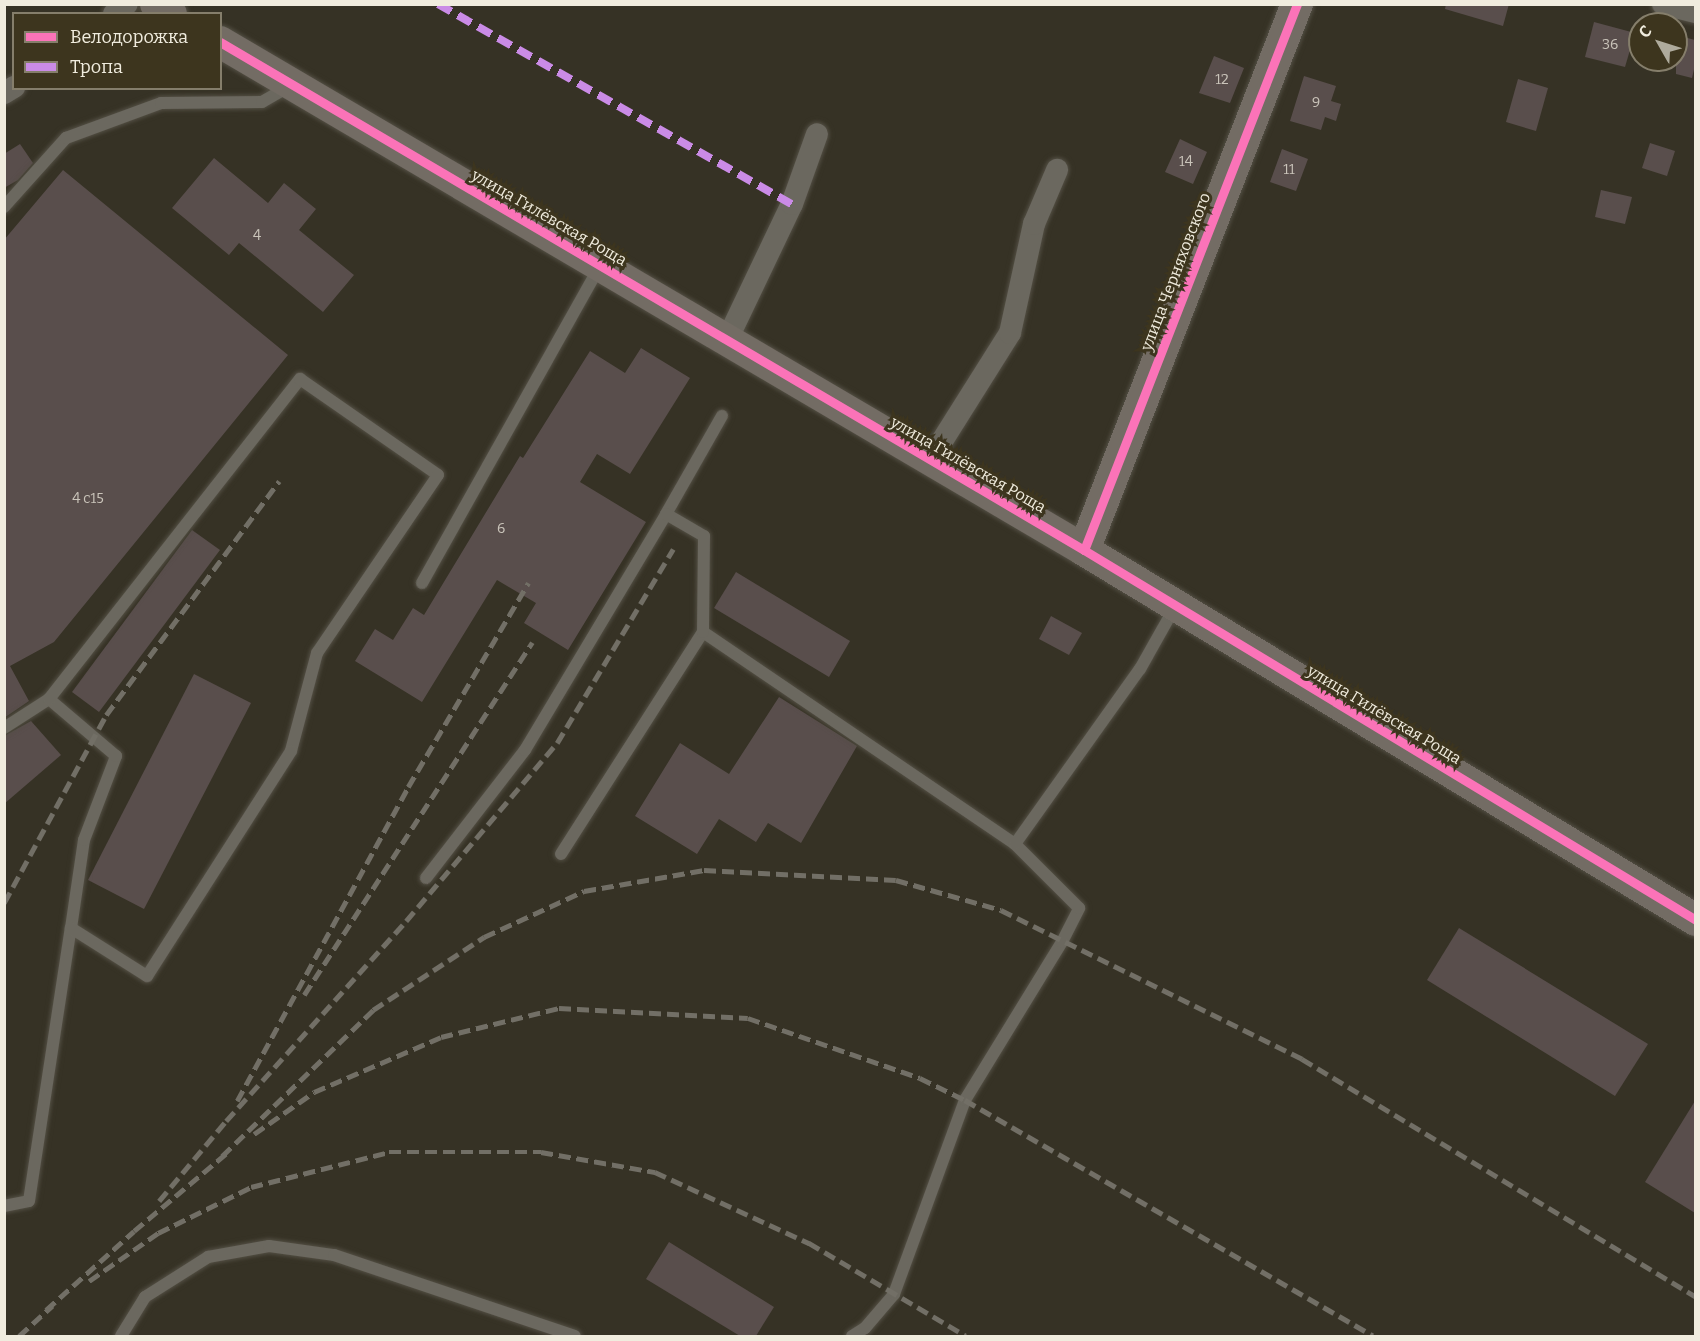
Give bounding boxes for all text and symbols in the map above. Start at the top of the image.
legend [12,12,222,90]
north arrow [1628,12,1688,72]
text: С [1635,22,1656,42]
text: Велодорожка [70,26,188,48]
house number: 36 [1602,37,1618,53]
text: Тропа [70,56,123,78]
house number: 12 [1215,72,1229,88]
house number: 9 [1312,95,1320,111]
house number: 14 [1179,154,1193,170]
house number: 11 [1283,162,1295,178]
street label: улица Гилёвская Роща [468,166,630,270]
street label: улица Черняховского [1137,190,1215,354]
house number: 4 [253,228,261,244]
street label: улица Гилёвская Роща [887,413,1049,517]
house number: 4 с15 [72,491,104,507]
house number: 6 [497,521,505,537]
street label: улица Гилёвская Роща [1304,661,1464,769]

